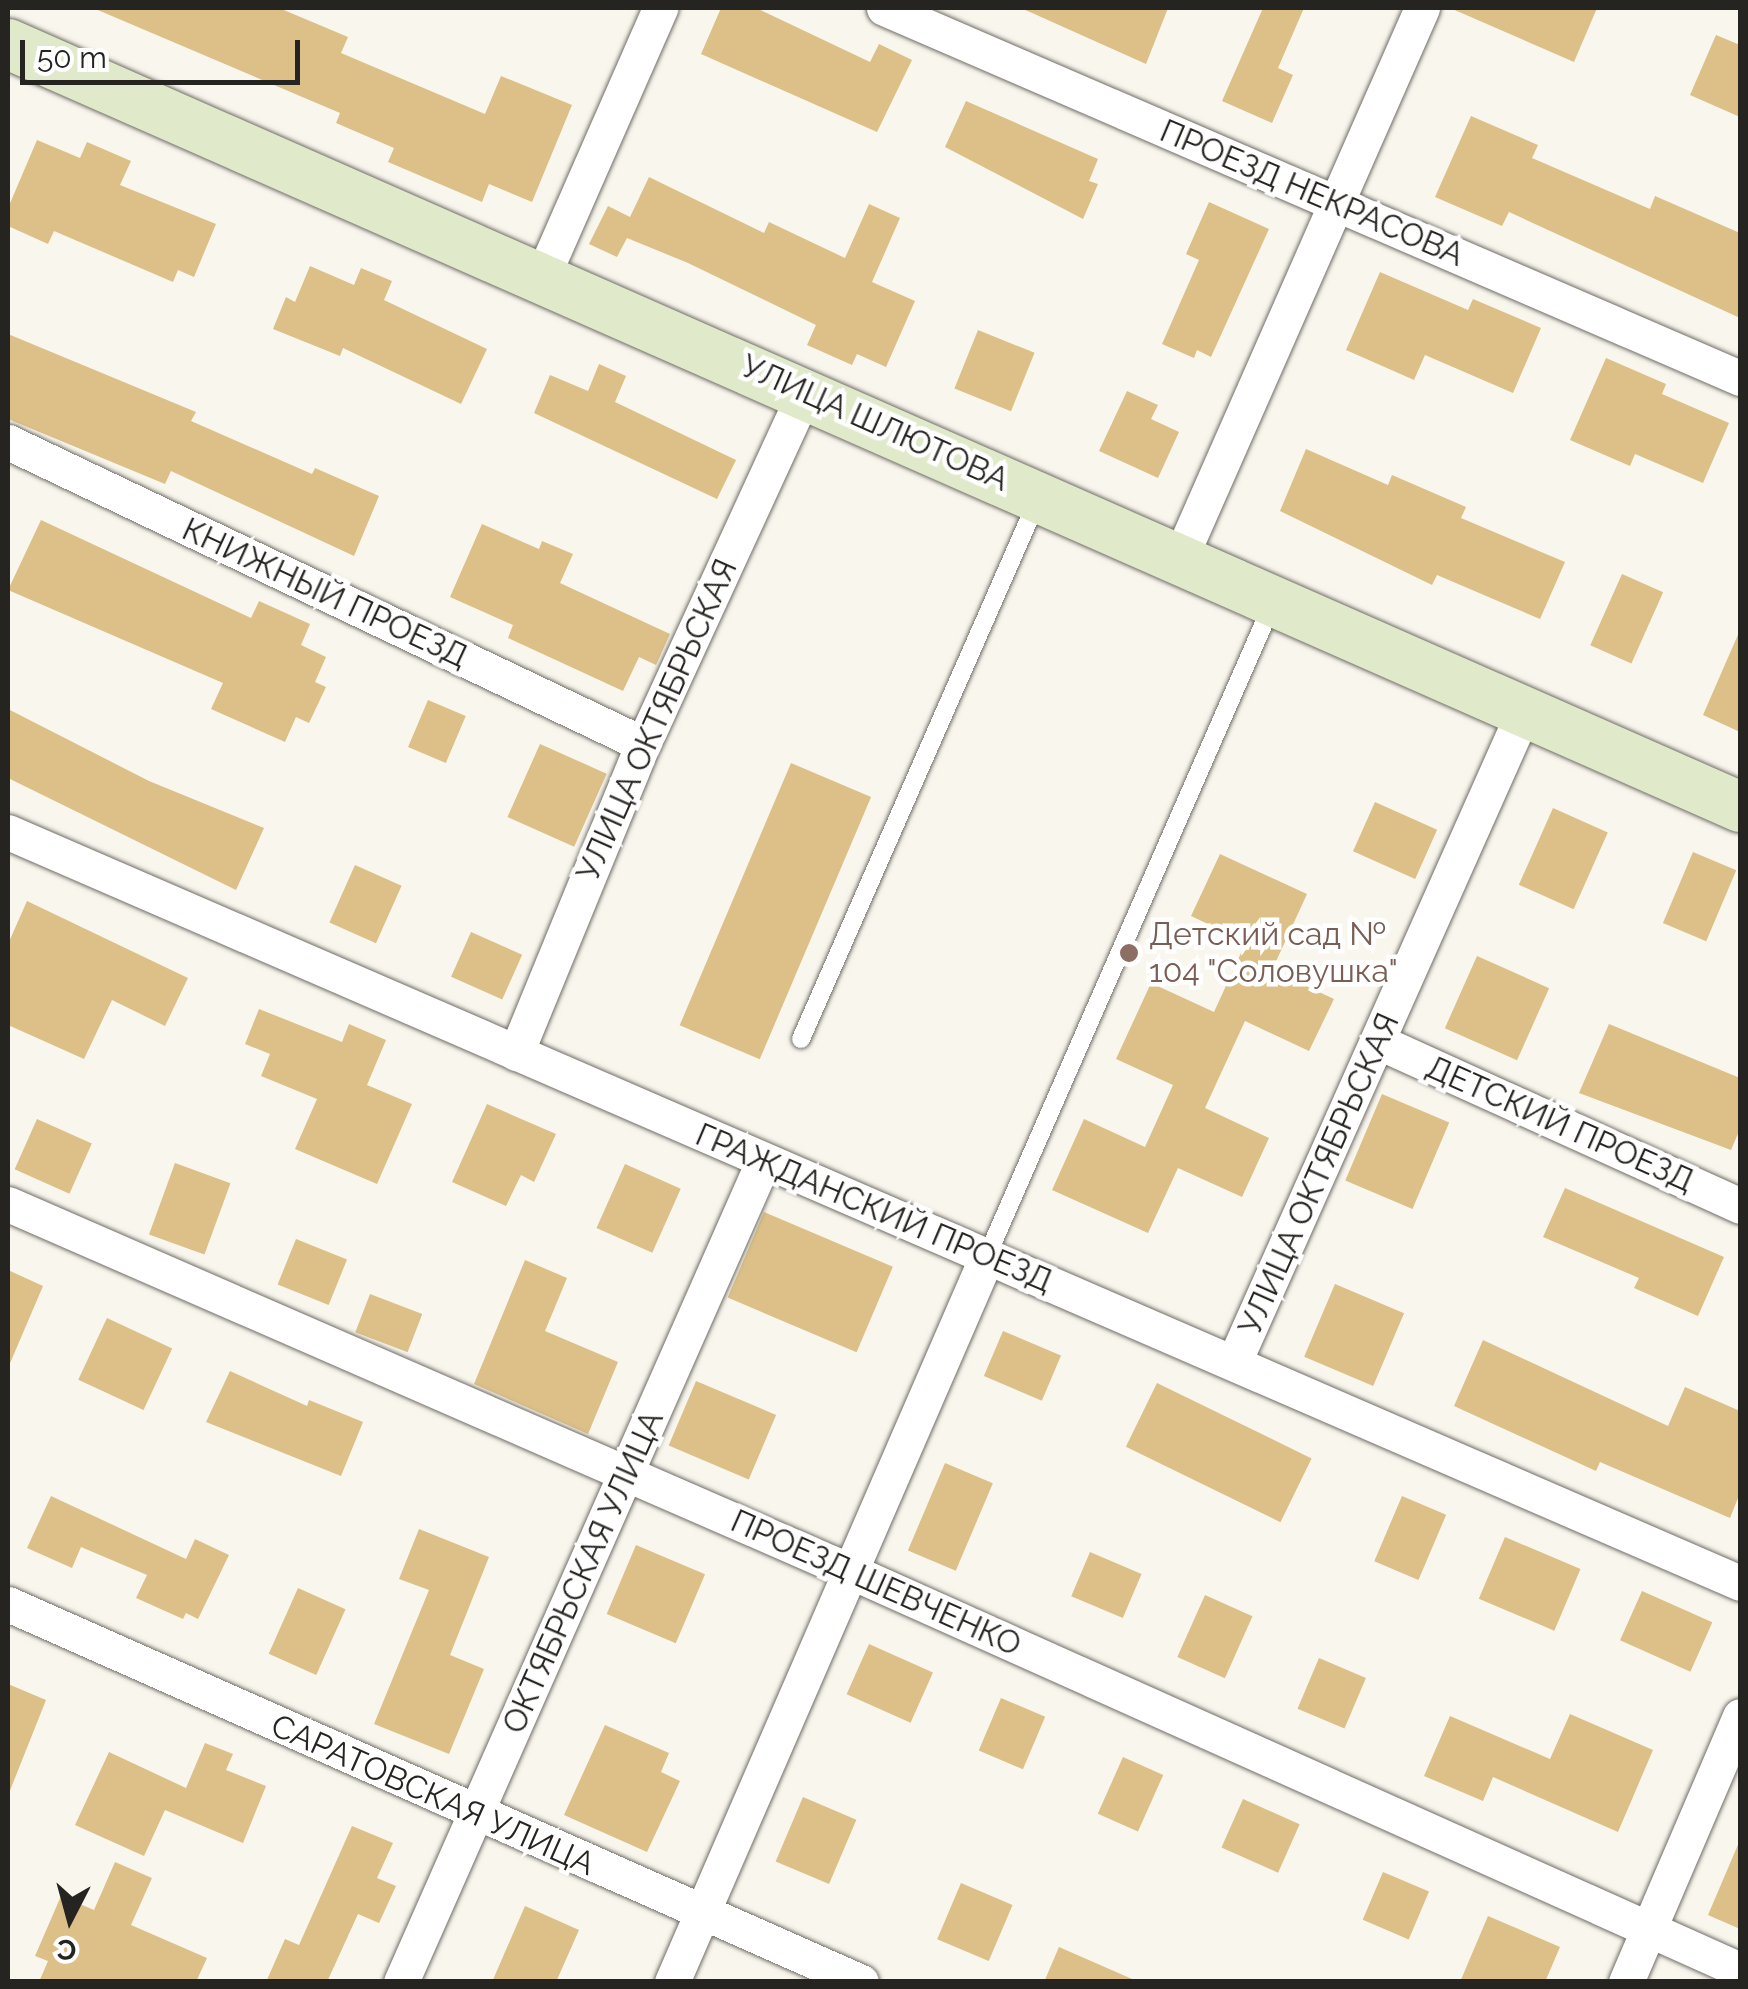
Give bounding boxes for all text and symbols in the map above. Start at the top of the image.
scale bar [25,20,305,82]
text: 50 m [37,40,107,75]
street label: ПРОЕЗД НЕКРАСОВА [1154,112,1470,274]
street label: УЛИЦА ШЛЮТОВА [735,346,1015,500]
street label: КНИЖНЫЙ ПРОЕЗД [176,510,474,676]
street label: УЛИЦА ОКТЯБРЬСКАЯ [569,553,745,887]
place label: Детский сад № 104 "Соловушка" [1149,916,1398,991]
marker: Детский сад № 104 "Соловушка" [1118,942,1140,964]
street label: УЛИЦА ОКТЯБРЬСКАЯ [1231,1007,1407,1341]
street label: ДЕТСКИЙ ПРОЕЗД [1420,1048,1700,1200]
street label: ГРАЖДАНСКИЙ ПРОЕЗД [690,1115,1058,1301]
street label: ОКТЯБРЬСКАЯ УЛИЦА [495,1405,671,1739]
street label: ПРОЕЗД ШЕВЧЕНКО [725,1502,1027,1664]
street label: САРАТОВСКАЯ УЛИЦА [265,1706,601,1884]
north arrow [20,1869,120,1969]
text: С [56,1932,78,1967]

